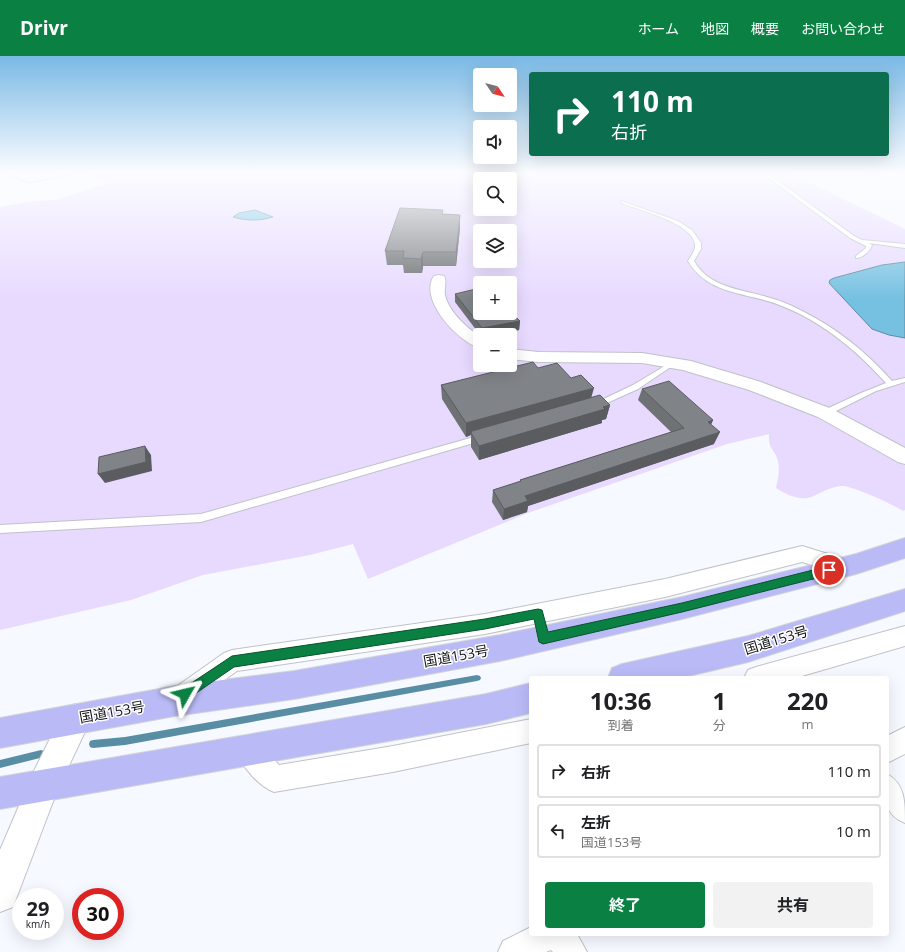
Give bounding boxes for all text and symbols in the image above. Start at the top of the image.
text: Drivr [20,15,68,41]
text: ホーム [637,19,679,38]
text: 地図 [701,19,729,38]
text: 概要 [751,19,779,38]
text: お問い合わせ [801,19,885,38]
north arrow [473,68,517,112]
map controls [473,68,517,372]
text: 110 m [611,82,694,120]
icon: right [545,88,597,140]
button: sound [473,120,517,164]
text: 右折 [611,120,647,144]
button: search [473,172,517,216]
button: layers [473,224,517,268]
button: + [473,276,517,320]
button: − [473,328,517,372]
pin [812,553,846,587]
icon: arrive [818,559,840,581]
street label: 国道153号 [742,621,810,658]
street label: 国道153号 [422,640,490,671]
position arrow [164,673,206,715]
text: 10:36 [590,684,652,717]
text: 1 [712,684,726,717]
text: 220 [787,684,828,717]
street label: 国道153号 [78,696,146,727]
text: m [802,715,814,733]
text: 到着 [608,716,634,734]
text: 分 [713,716,726,734]
icon: right [547,760,569,782]
text: 110 m [827,761,871,781]
text: 右折 [581,762,611,782]
text: 左折 [581,812,611,832]
icon: left [547,820,569,842]
text: 10 m [836,821,871,841]
text: 国道153号 [581,833,642,851]
button: 終了 [545,882,705,928]
button: 共有 [713,882,873,928]
speed limit sign: 30 [72,888,124,940]
text: 29 [27,895,49,922]
text: km/h [26,917,50,931]

